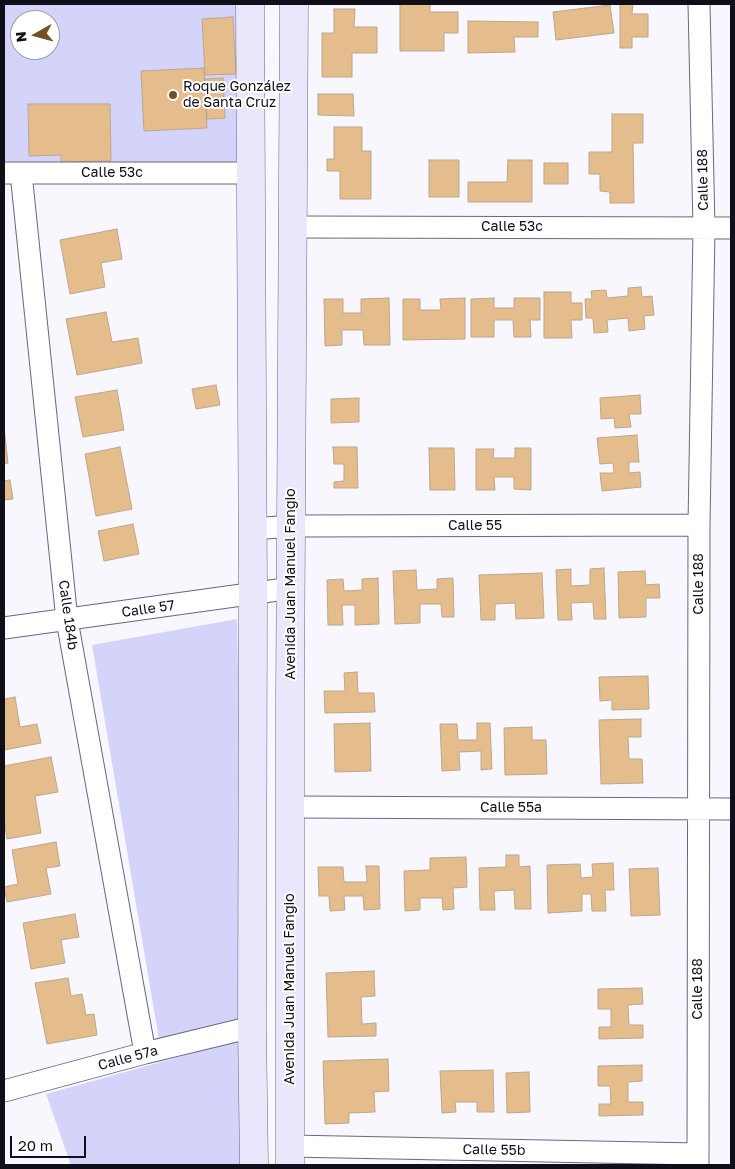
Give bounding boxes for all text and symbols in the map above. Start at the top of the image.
north arrow [10,10,60,60]
text: N [12,30,30,43]
place label: Roque González de Santa Cruz [183,79,291,111]
marker: Roque González de Santa Cruz [167,89,179,101]
street label: Calle 188 [694,149,712,211]
street label: Calle 53c [81,165,143,181]
street label: Calle 53c [481,219,543,235]
street label: Avenida Juan Manuel Fangio [283,488,299,680]
street label: Calle 55 [448,518,502,534]
street label: Calle 188 [691,553,707,615]
street label: Calle 184b [55,579,81,651]
street label: Calle 57 [120,597,176,621]
street label: Calle 55a [480,800,542,816]
street label: Avenida Juan Manuel Fangio [282,893,298,1085]
street label: Calle 188 [690,958,706,1020]
street label: Calle 57a [96,1042,160,1074]
scale bar [12,1126,89,1158]
text: 20 m [18,1136,53,1154]
street label: Calle 55b [462,1141,526,1159]

